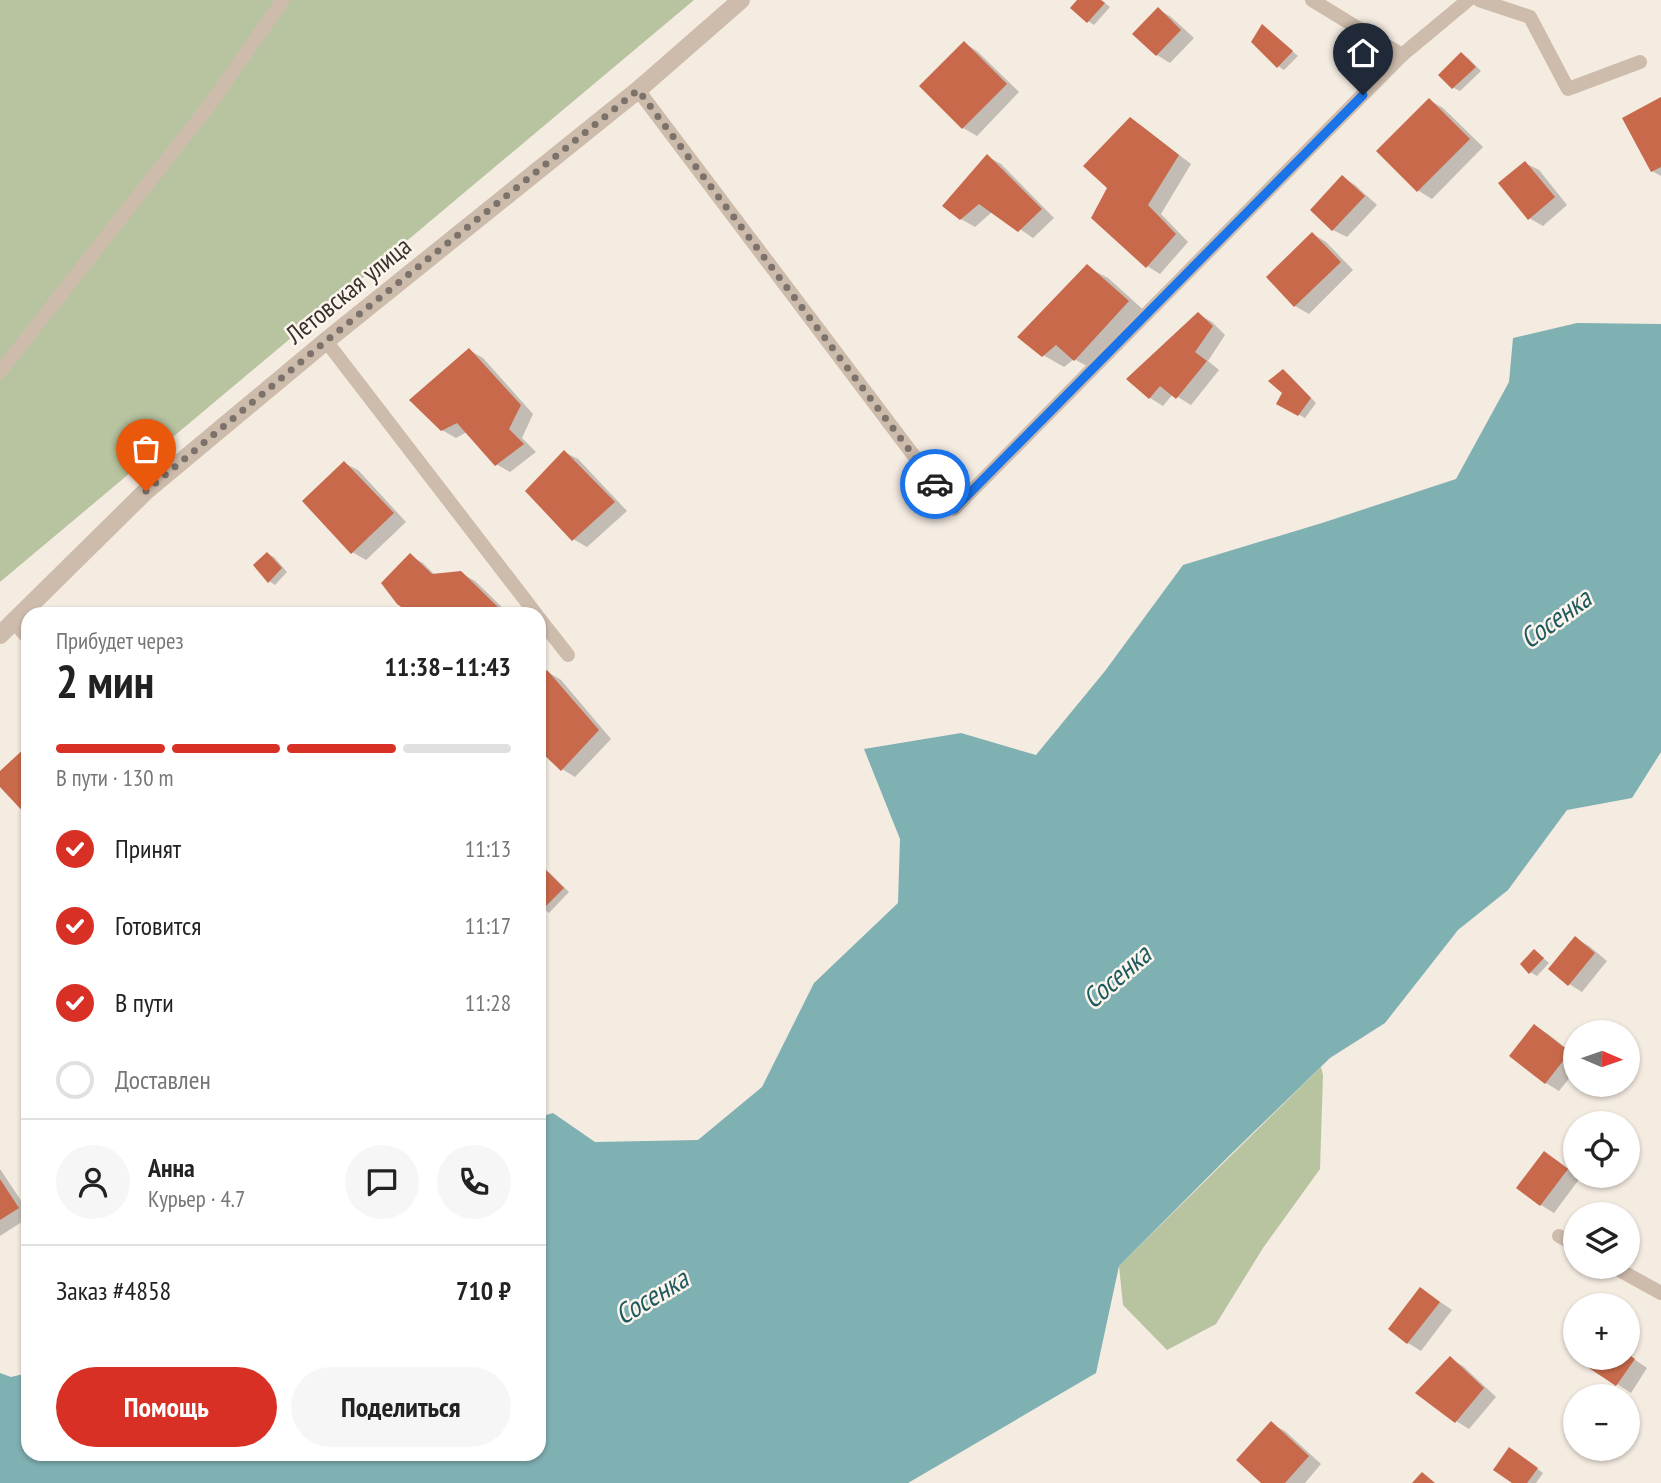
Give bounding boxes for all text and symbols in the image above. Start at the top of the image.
pin [1333,23,1393,95]
icon: home [1344,34,1382,72]
street label: Летовская улица [278,229,417,351]
pin [116,419,176,491]
icon: bag [127,430,165,468]
courier [900,449,970,519]
icon: car [916,465,954,503]
water label: Сосенка [1512,579,1599,656]
text: Прибудет через [56,626,184,655]
text: 11:38–11:43 [384,650,511,683]
text: 2 мин [56,651,154,711]
text: В пути · 130 m [56,763,173,792]
icon: check [56,830,94,868]
text: Принят [115,832,181,865]
text: 11:13 [465,834,511,863]
icon: check [56,907,94,945]
text: Готовится [115,909,201,942]
text: 11:17 [465,911,511,940]
water label: Сосенка [1074,935,1159,1016]
icon: check [56,984,94,1022]
text: В пути [115,986,174,1019]
text: 11:28 [465,988,511,1017]
north arrow [1563,1020,1640,1097]
map controls [1563,1020,1640,1461]
text: Доставлен [115,1063,211,1096]
button: locate [1563,1111,1640,1188]
button: person [56,1145,130,1219]
button: chat [345,1145,419,1219]
button: phone [437,1145,511,1219]
text: Анна [148,1151,195,1184]
text: Курьер · 4.7 [148,1184,245,1213]
button: layers [1563,1202,1640,1279]
water label: Сосенка [607,1259,696,1332]
text: Заказ #4858 [56,1274,171,1307]
text: 710 ₽ [456,1274,511,1307]
button: + [1563,1293,1640,1370]
button: Помощь [56,1367,277,1447]
button: Поделиться [291,1367,511,1447]
button: − [1563,1384,1640,1461]

